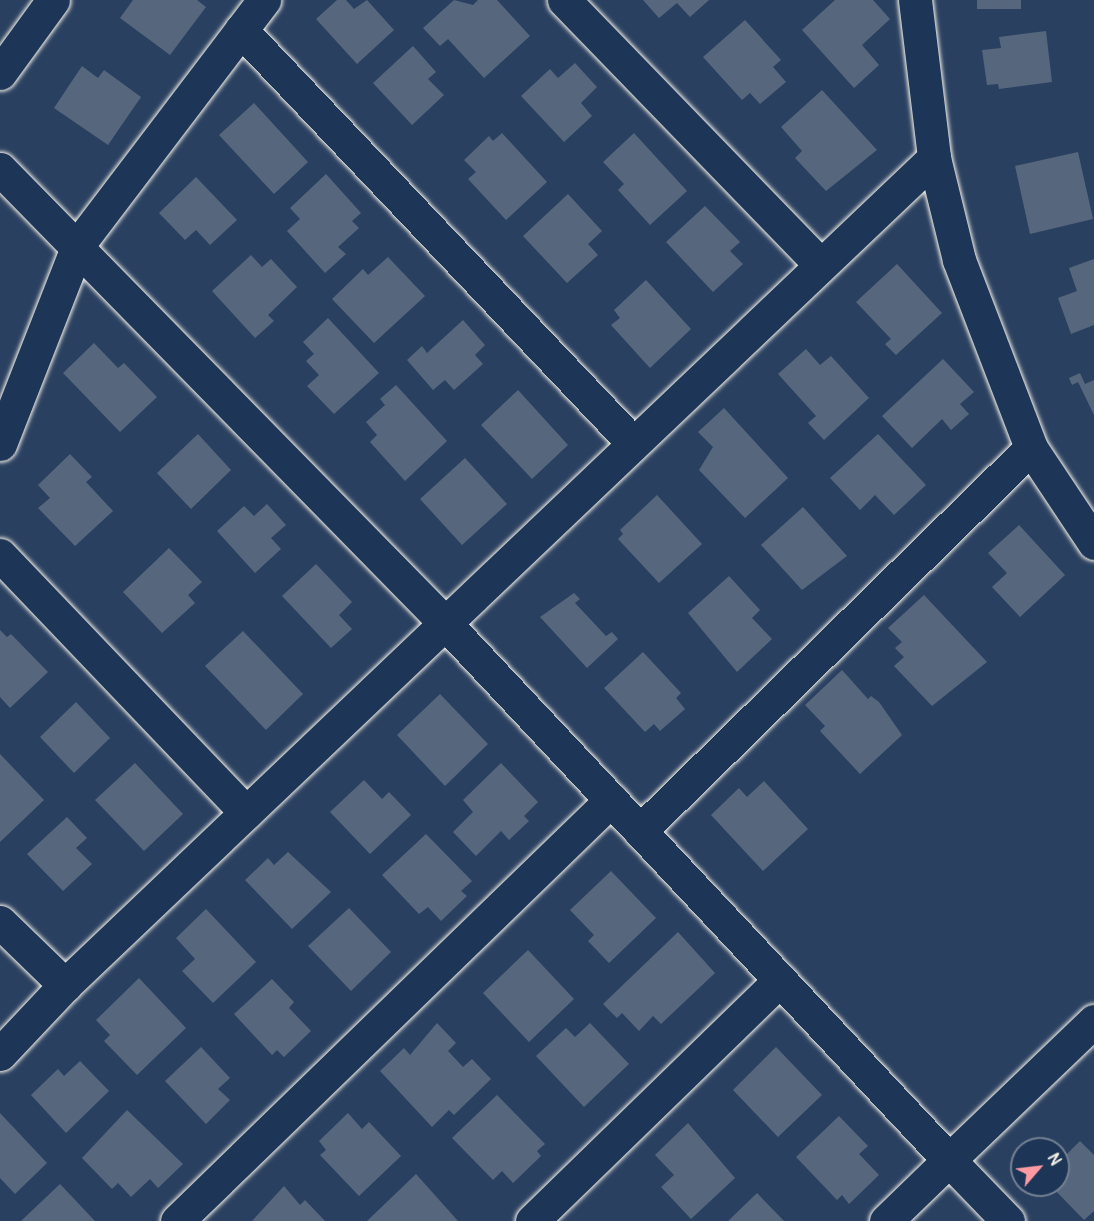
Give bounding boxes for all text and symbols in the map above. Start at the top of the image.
north arrow [1010,1137,1070,1197]
text: N [1043,1150,1065,1169]

